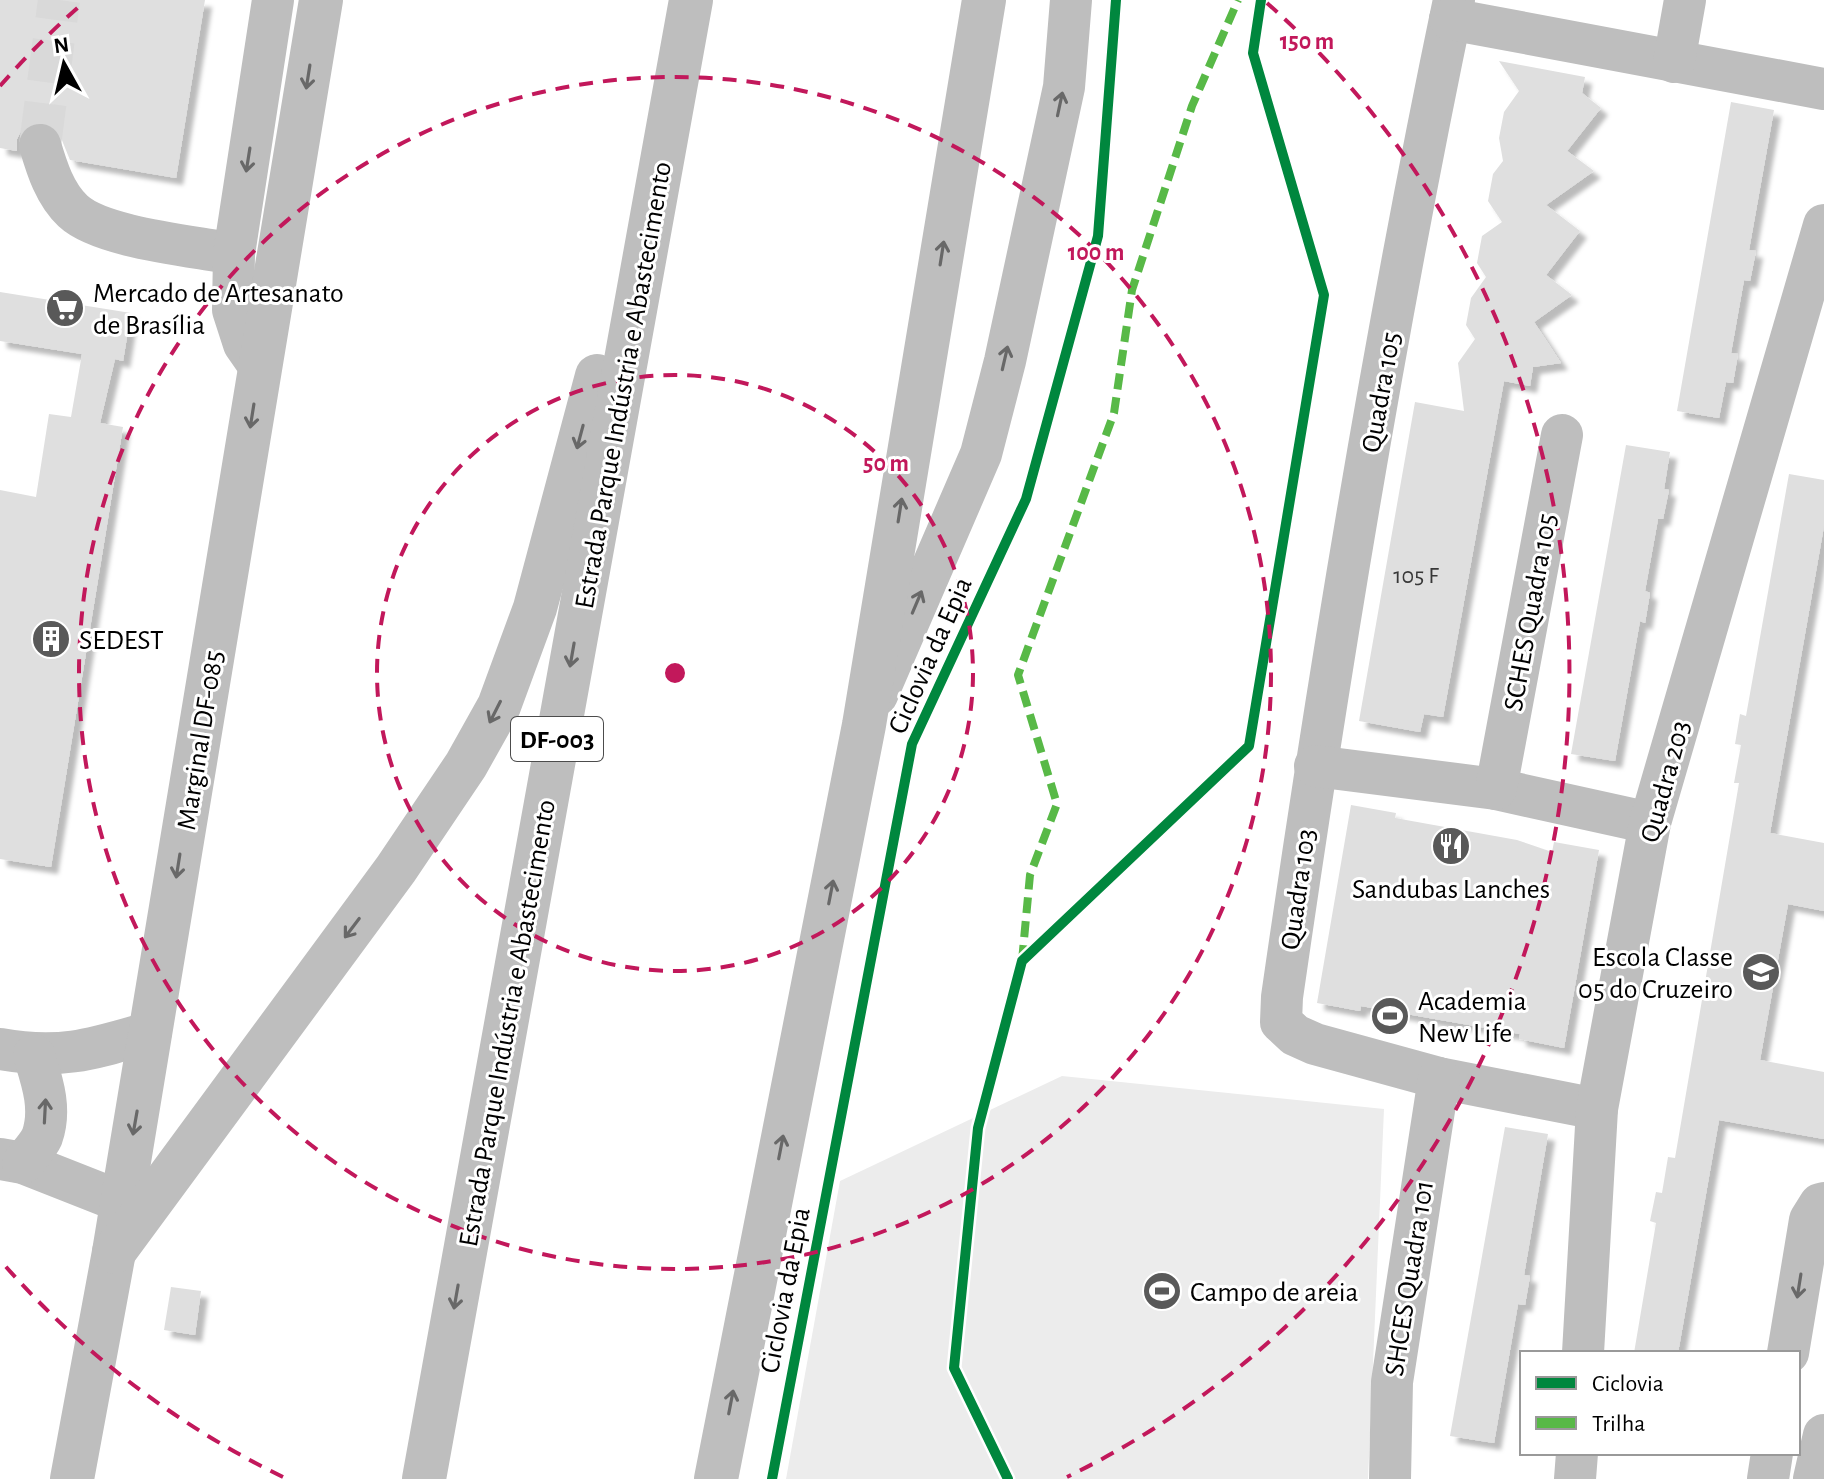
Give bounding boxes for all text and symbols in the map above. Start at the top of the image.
north arrow [24,24,104,104]
text: 150 m [1280,30,1334,54]
text: N [52,33,70,57]
one-way arrow [300,64,315,89]
one-way arrow [1053,92,1068,117]
one-way arrow [240,147,255,172]
street label: Estrada Parque Indústria e Abastecimento [571,160,677,611]
one-way arrow [935,241,950,267]
text: 100 m [1068,241,1124,265]
place label: Mercado de Artesanato de Brasília [93,280,344,340]
supermarket icon: Mercado de Artesanato de Brasília [44,287,86,329]
street label: Quadra 105 [1358,330,1406,455]
one-way arrow [998,346,1013,372]
one-way arrow [244,403,259,429]
one-way arrow [572,423,587,449]
text: 50 m [863,452,909,476]
one-way arrow [893,498,908,523]
street label: SCHES Quadra 105 [1500,511,1562,713]
house number: 105 F [1393,564,1439,588]
street label: Ciclovia da Epia [884,573,978,738]
one-way arrow [910,590,925,614]
building icon: SEDEST [30,618,72,660]
place label: SEDEST [79,627,164,655]
one-way arrow [564,642,579,667]
street label: Marginal DF-085 [173,649,229,832]
centre of rings [661,659,689,687]
one-way arrow [487,699,503,723]
road number: DF-003 [511,717,603,761]
street label: Quadra 203 [1636,718,1696,845]
street label: Estrada Parque Indústria e Abastecimento [455,798,561,1249]
restaurant icon: Sandubas Lanches [1430,825,1472,867]
street label: Quadra 103 [1277,827,1321,952]
one-way arrow [170,853,185,878]
place label: Sandubas Lanches [1352,876,1550,904]
one-way arrow [824,880,839,906]
one-way arrow [344,917,361,938]
place label: Escola Classe 05 do Cruzeiro [1578,944,1733,1004]
school or university icon: Escola Classe 05 do Cruzeiro [1740,951,1782,993]
place label: Academia New Life [1418,988,1527,1048]
sports icon: Academia New Life [1369,995,1411,1037]
one-way arrow [37,1098,52,1125]
one-way arrow [127,1110,142,1135]
one-way arrow [774,1135,789,1161]
street label: SHCES Quadra 101 [1381,1178,1439,1378]
street label: Ciclovia da Epia [756,1205,816,1376]
sports icon: Campo de areia [1141,1270,1183,1312]
one-way arrow [1791,1273,1806,1298]
place label: Campo de areia [1190,1279,1359,1307]
one-way arrow [448,1284,463,1309]
legend [1520,1351,1800,1455]
text: Ciclovia [1592,1372,1664,1396]
one-way arrow [724,1390,739,1416]
text: Trilha [1592,1412,1645,1436]

